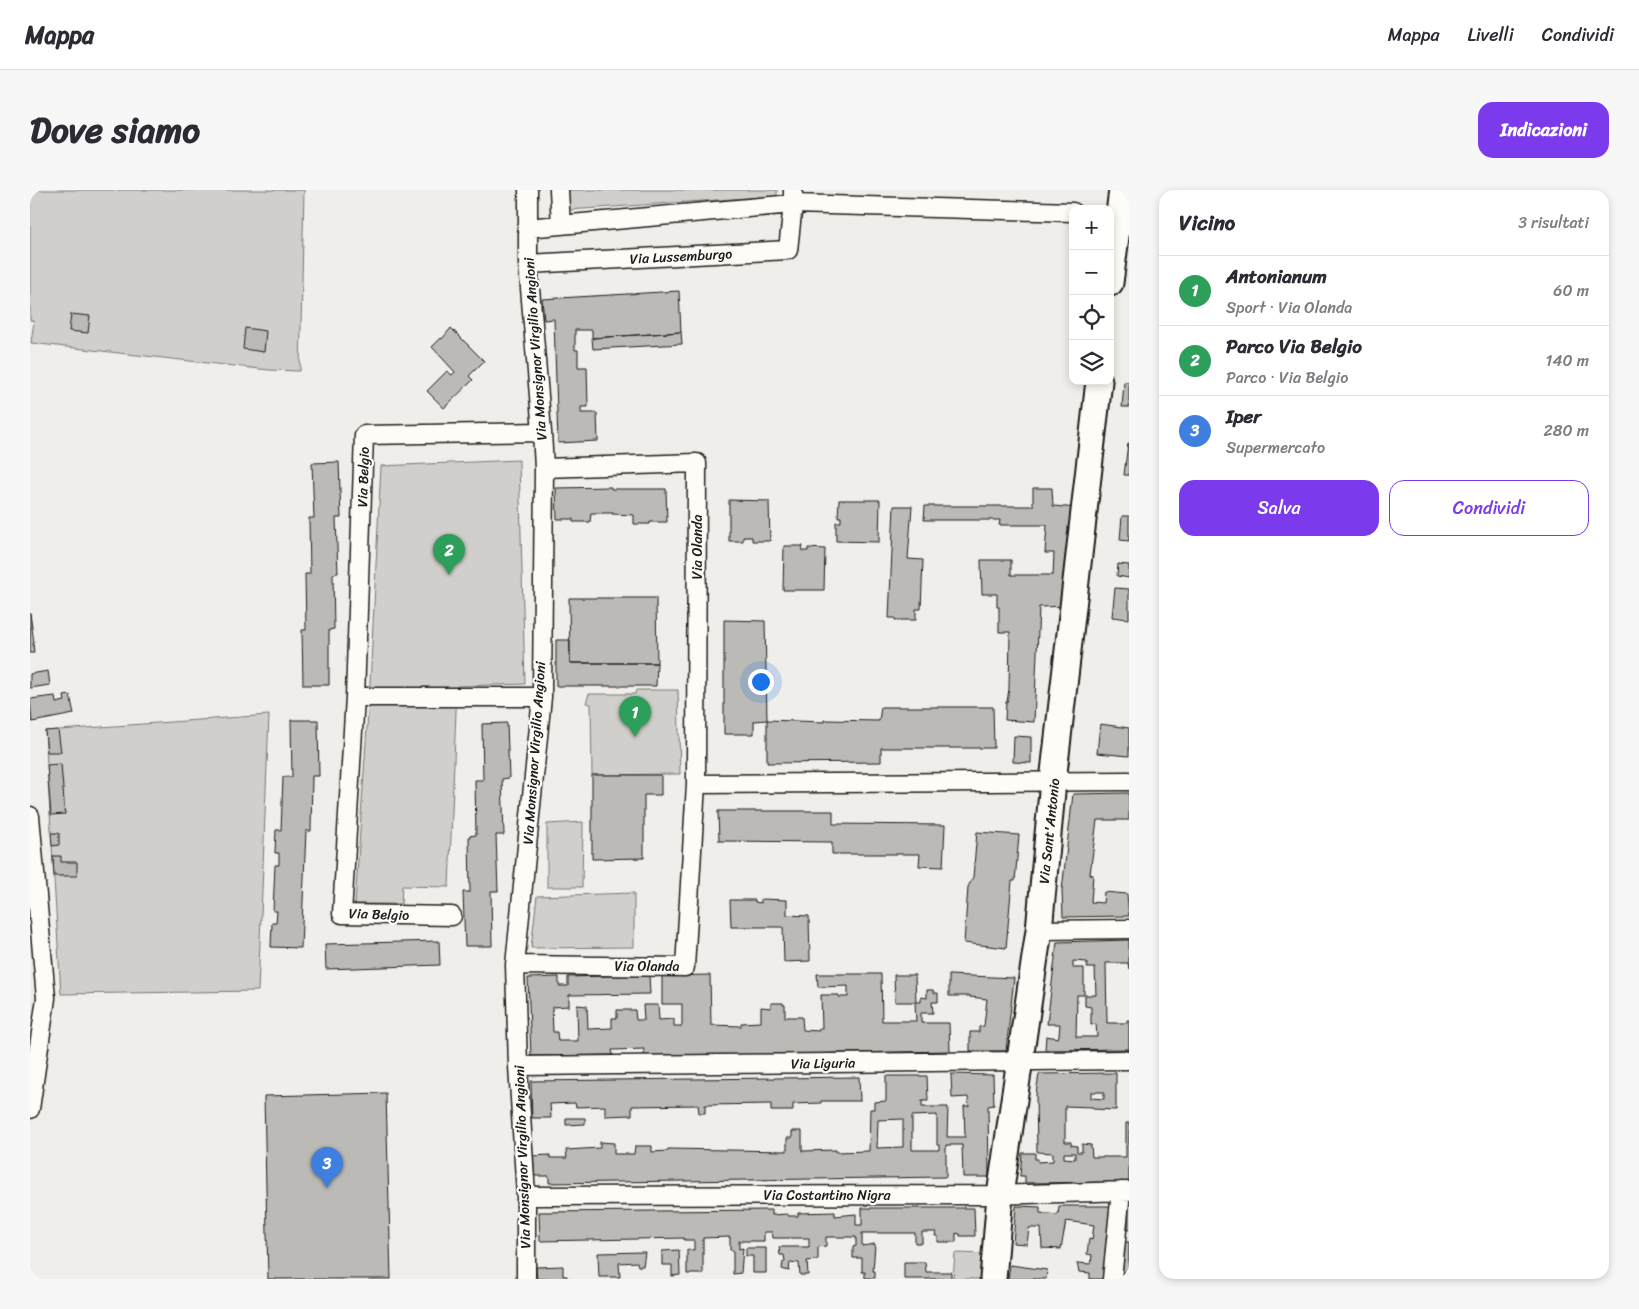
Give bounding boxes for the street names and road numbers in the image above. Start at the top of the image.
street label: Via Lussemburgo [629,241,733,272]
street label: Via Monsignor Virgilio Angioni [517,255,554,441]
street label: Via Belgio [350,446,377,508]
street label: Via Olanda [685,515,710,579]
street label: Via Monsignor Virgilio Angioni [516,660,553,845]
street label: Via Sant'Antonio [1032,777,1067,885]
street label: Via Belgio [348,901,410,928]
street label: Via Olanda [615,954,679,979]
street label: Via Liguria [791,1050,855,1077]
street label: Via Monsignor Virgilio Angioni [507,1064,538,1249]
street label: Via Costantino Nigra [763,1183,892,1208]

